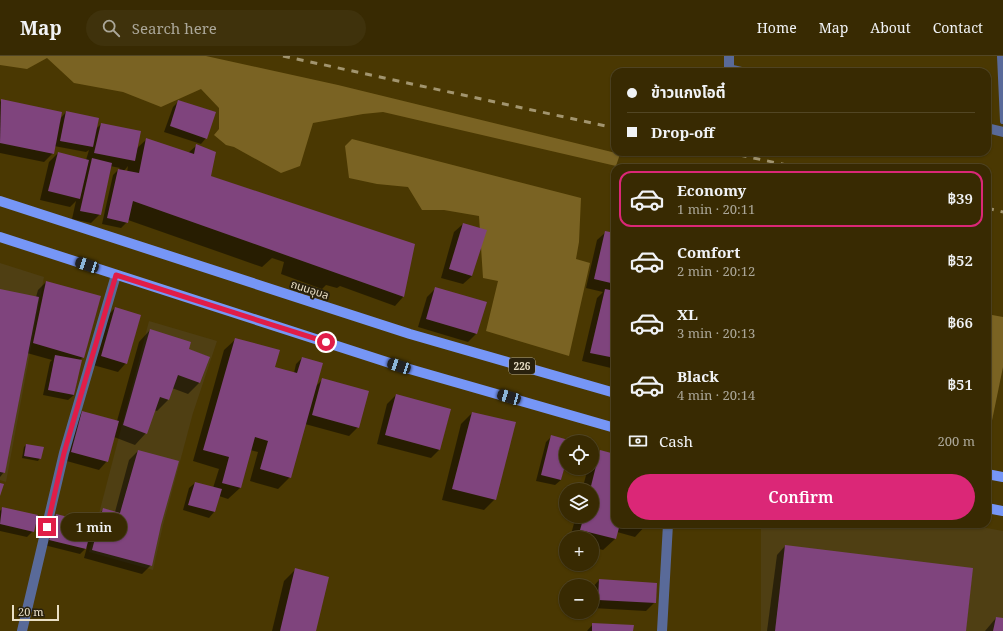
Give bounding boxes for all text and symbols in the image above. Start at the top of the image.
search box [86,10,366,46]
text: Map [20,15,62,41]
icon: search [100,17,122,39]
text: Search here [132,18,217,38]
text: Home [757,18,797,37]
text: Map [819,18,848,37]
text: About [870,18,911,37]
text: Contact [933,18,983,37]
text: ข้าวแกงโอตี๋ [651,82,726,102]
text: Drop-off [651,122,715,142]
text: Economy [677,180,746,200]
icon: car [629,181,665,217]
text: ฿39 [947,188,973,208]
text: 1 min · 20:11 [677,200,755,218]
text: Comfort [677,242,740,262]
icon: car [629,243,665,279]
text: ฿52 [947,250,973,270]
car [74,256,100,274]
text: 2 min · 20:12 [677,262,755,280]
street label: ถนนอุบล [289,276,331,302]
text: XL [677,304,698,324]
icon: car [629,305,665,341]
text: ฿66 [947,312,973,332]
text: 3 min · 20:13 [677,324,755,342]
route start [317,333,335,351]
car [386,357,412,375]
road number: 226 [509,358,535,374]
text: Black [677,366,719,386]
icon: car [629,367,665,403]
text: ฿51 [947,374,973,394]
text: 4 min · 20:14 [677,386,755,404]
car [496,388,522,406]
icon: cash [627,430,649,452]
text: Cash [659,431,693,451]
text: 200 m [938,432,975,450]
map controls [559,435,599,619]
button: locate [559,435,599,475]
button: Confirm [627,474,975,520]
button: layers [559,483,599,523]
callout: 1 min [61,513,127,541]
route end [38,518,56,536]
text: 1 min [76,518,112,536]
button: + [559,531,599,571]
button: − [559,579,599,619]
scale bar [12,603,59,622]
text: 20 m [18,604,44,619]

